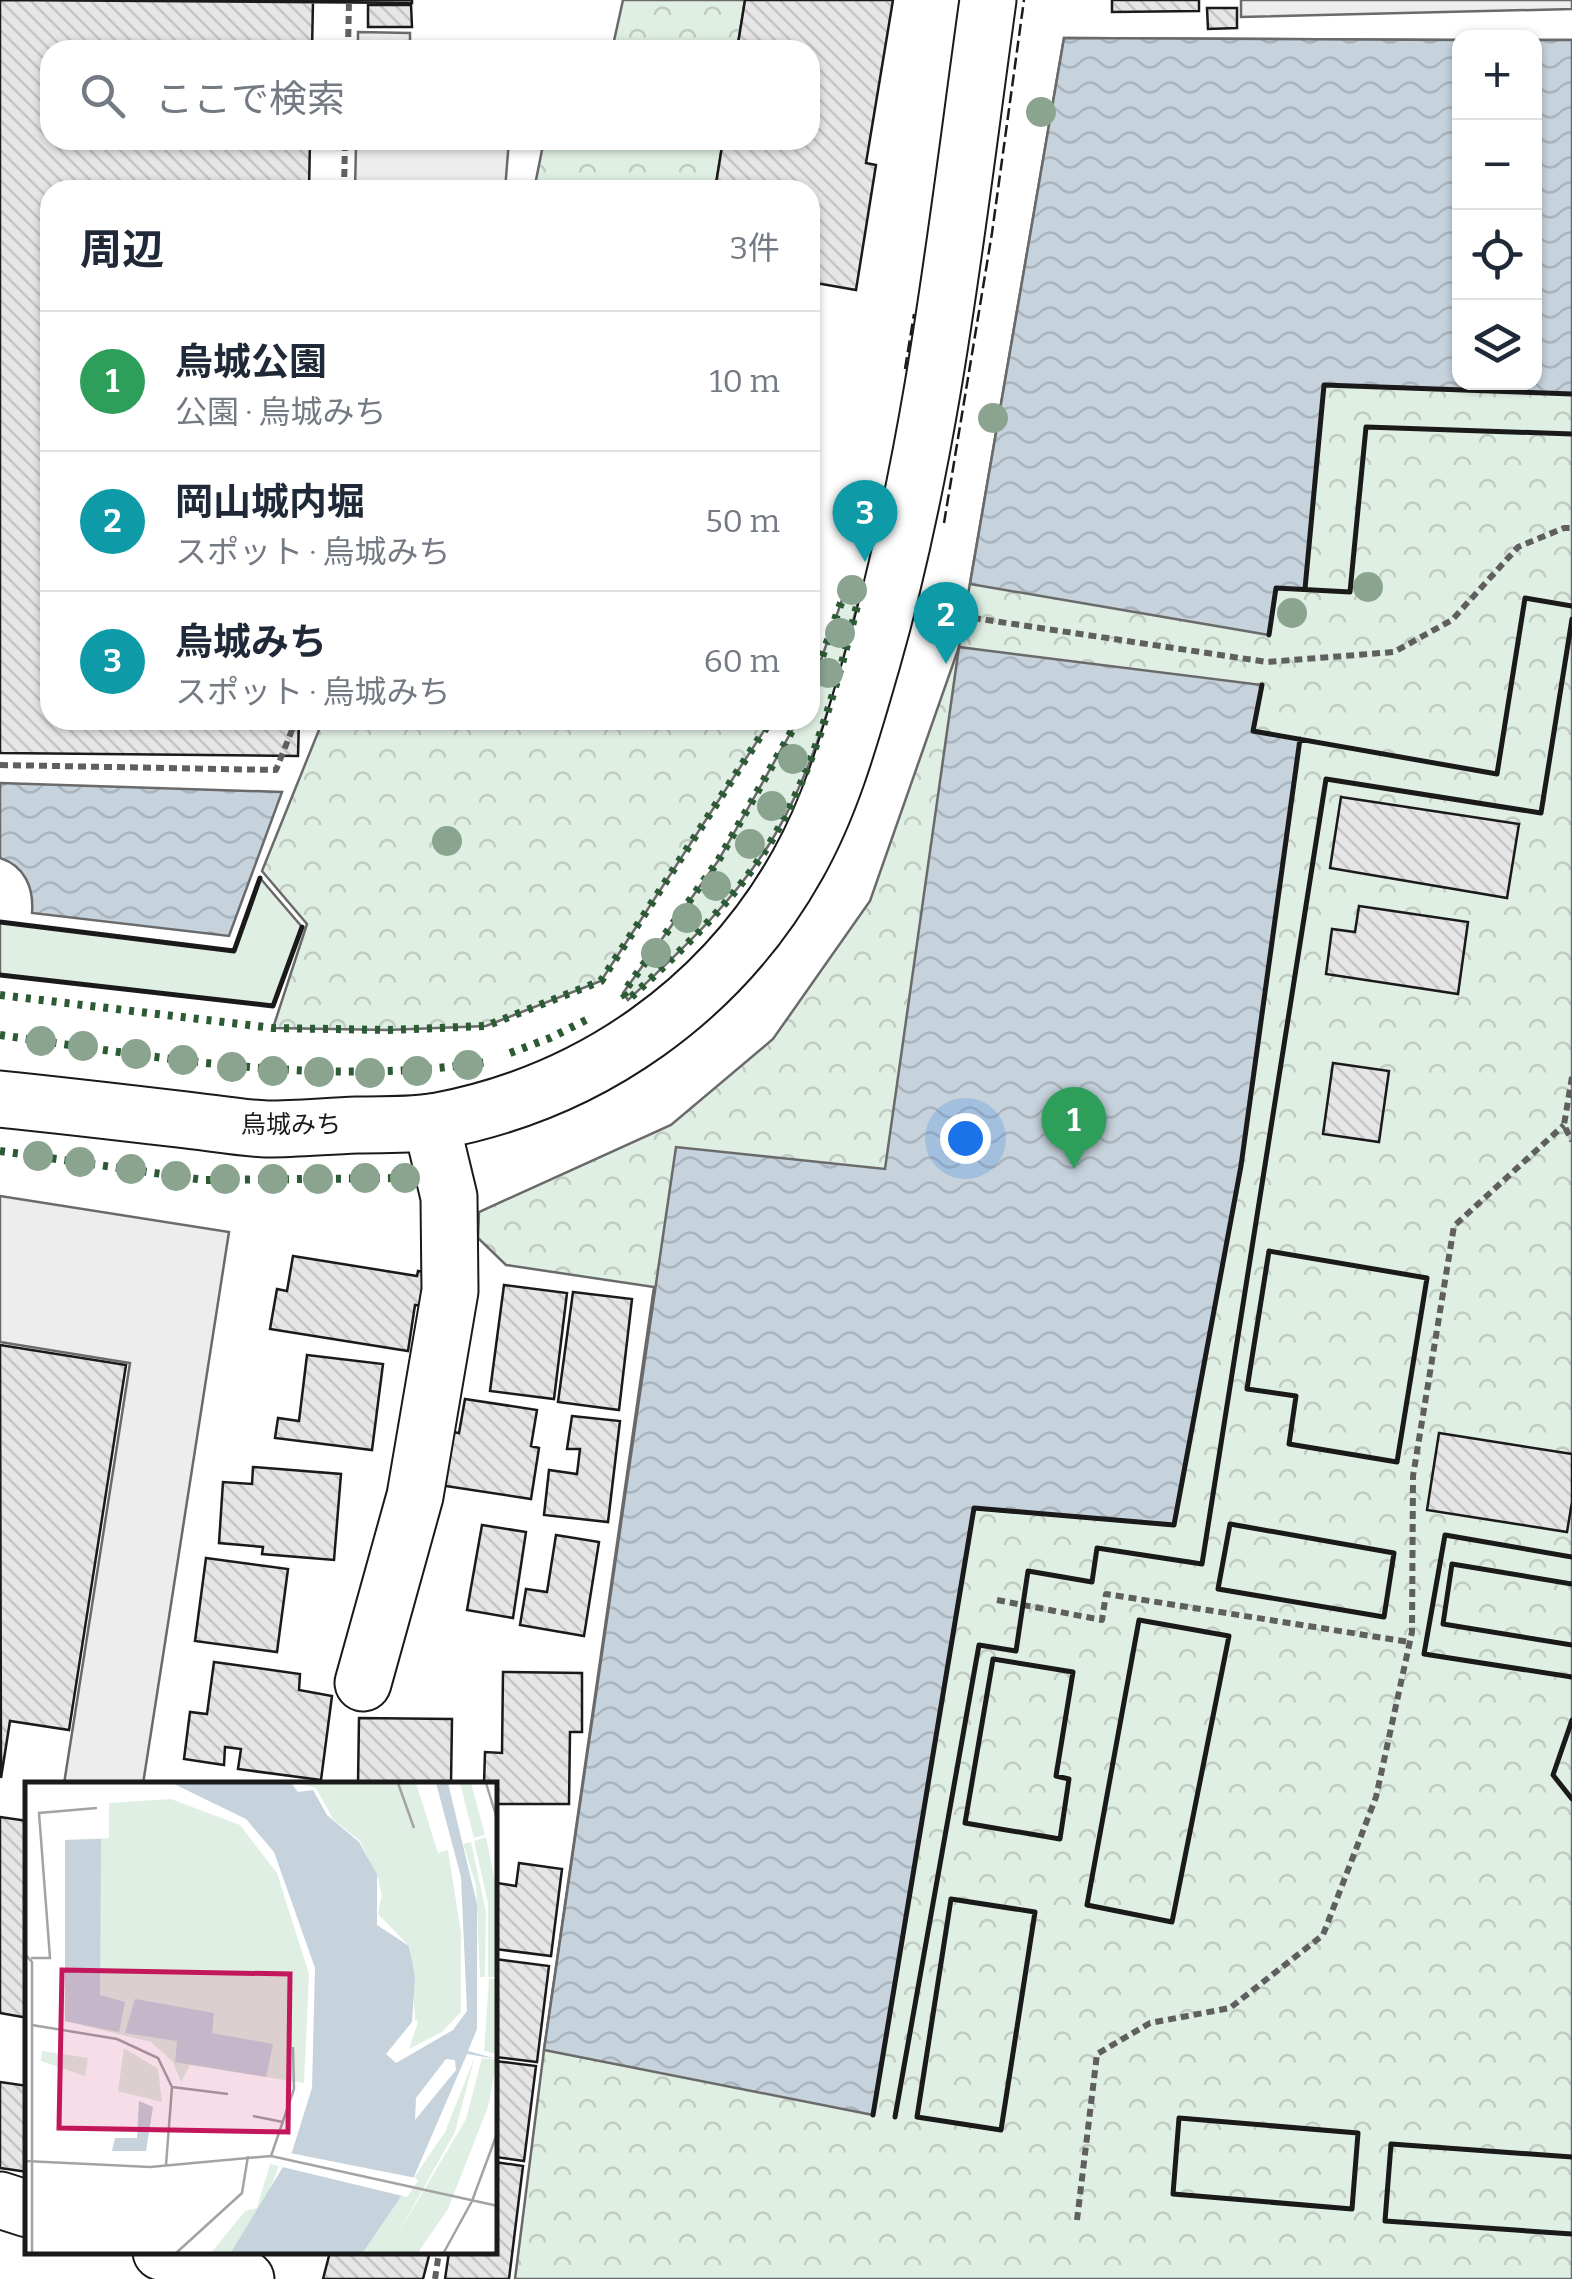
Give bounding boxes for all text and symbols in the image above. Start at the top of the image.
map controls [1452,30,1542,390]
button: + [1452,30,1542,120]
search box [40,40,820,150]
icon: search [75,68,130,123]
text: ここで検索 [155,76,345,122]
button: − [1452,120,1542,210]
button: locate [1452,210,1542,300]
text: 周辺 [80,225,164,275]
text: 3件 [730,229,780,267]
button: layers [1452,300,1542,390]
text: 烏城公園 [175,339,327,385]
text: 1 [106,362,119,400]
text: 10 m [710,362,780,400]
text: 公園 · 烏城みち [175,393,387,431]
text: 岡山城内堀 [175,479,365,525]
pin: 3 [832,480,898,562]
text: 2 [103,502,122,540]
text: 50 m [705,502,780,540]
text: スポット · 烏城みち [175,533,451,571]
pin: 2 [914,582,978,664]
text: 烏城みち [175,619,327,665]
text: 3 [103,642,122,680]
text: 60 m [704,642,780,680]
text: スポット · 烏城みち [175,673,451,711]
pin: 1 [1042,1086,1106,1169]
street label: 烏城みち [241,1110,341,1140]
your location [940,1113,991,1164]
inset map [25,1782,498,2254]

